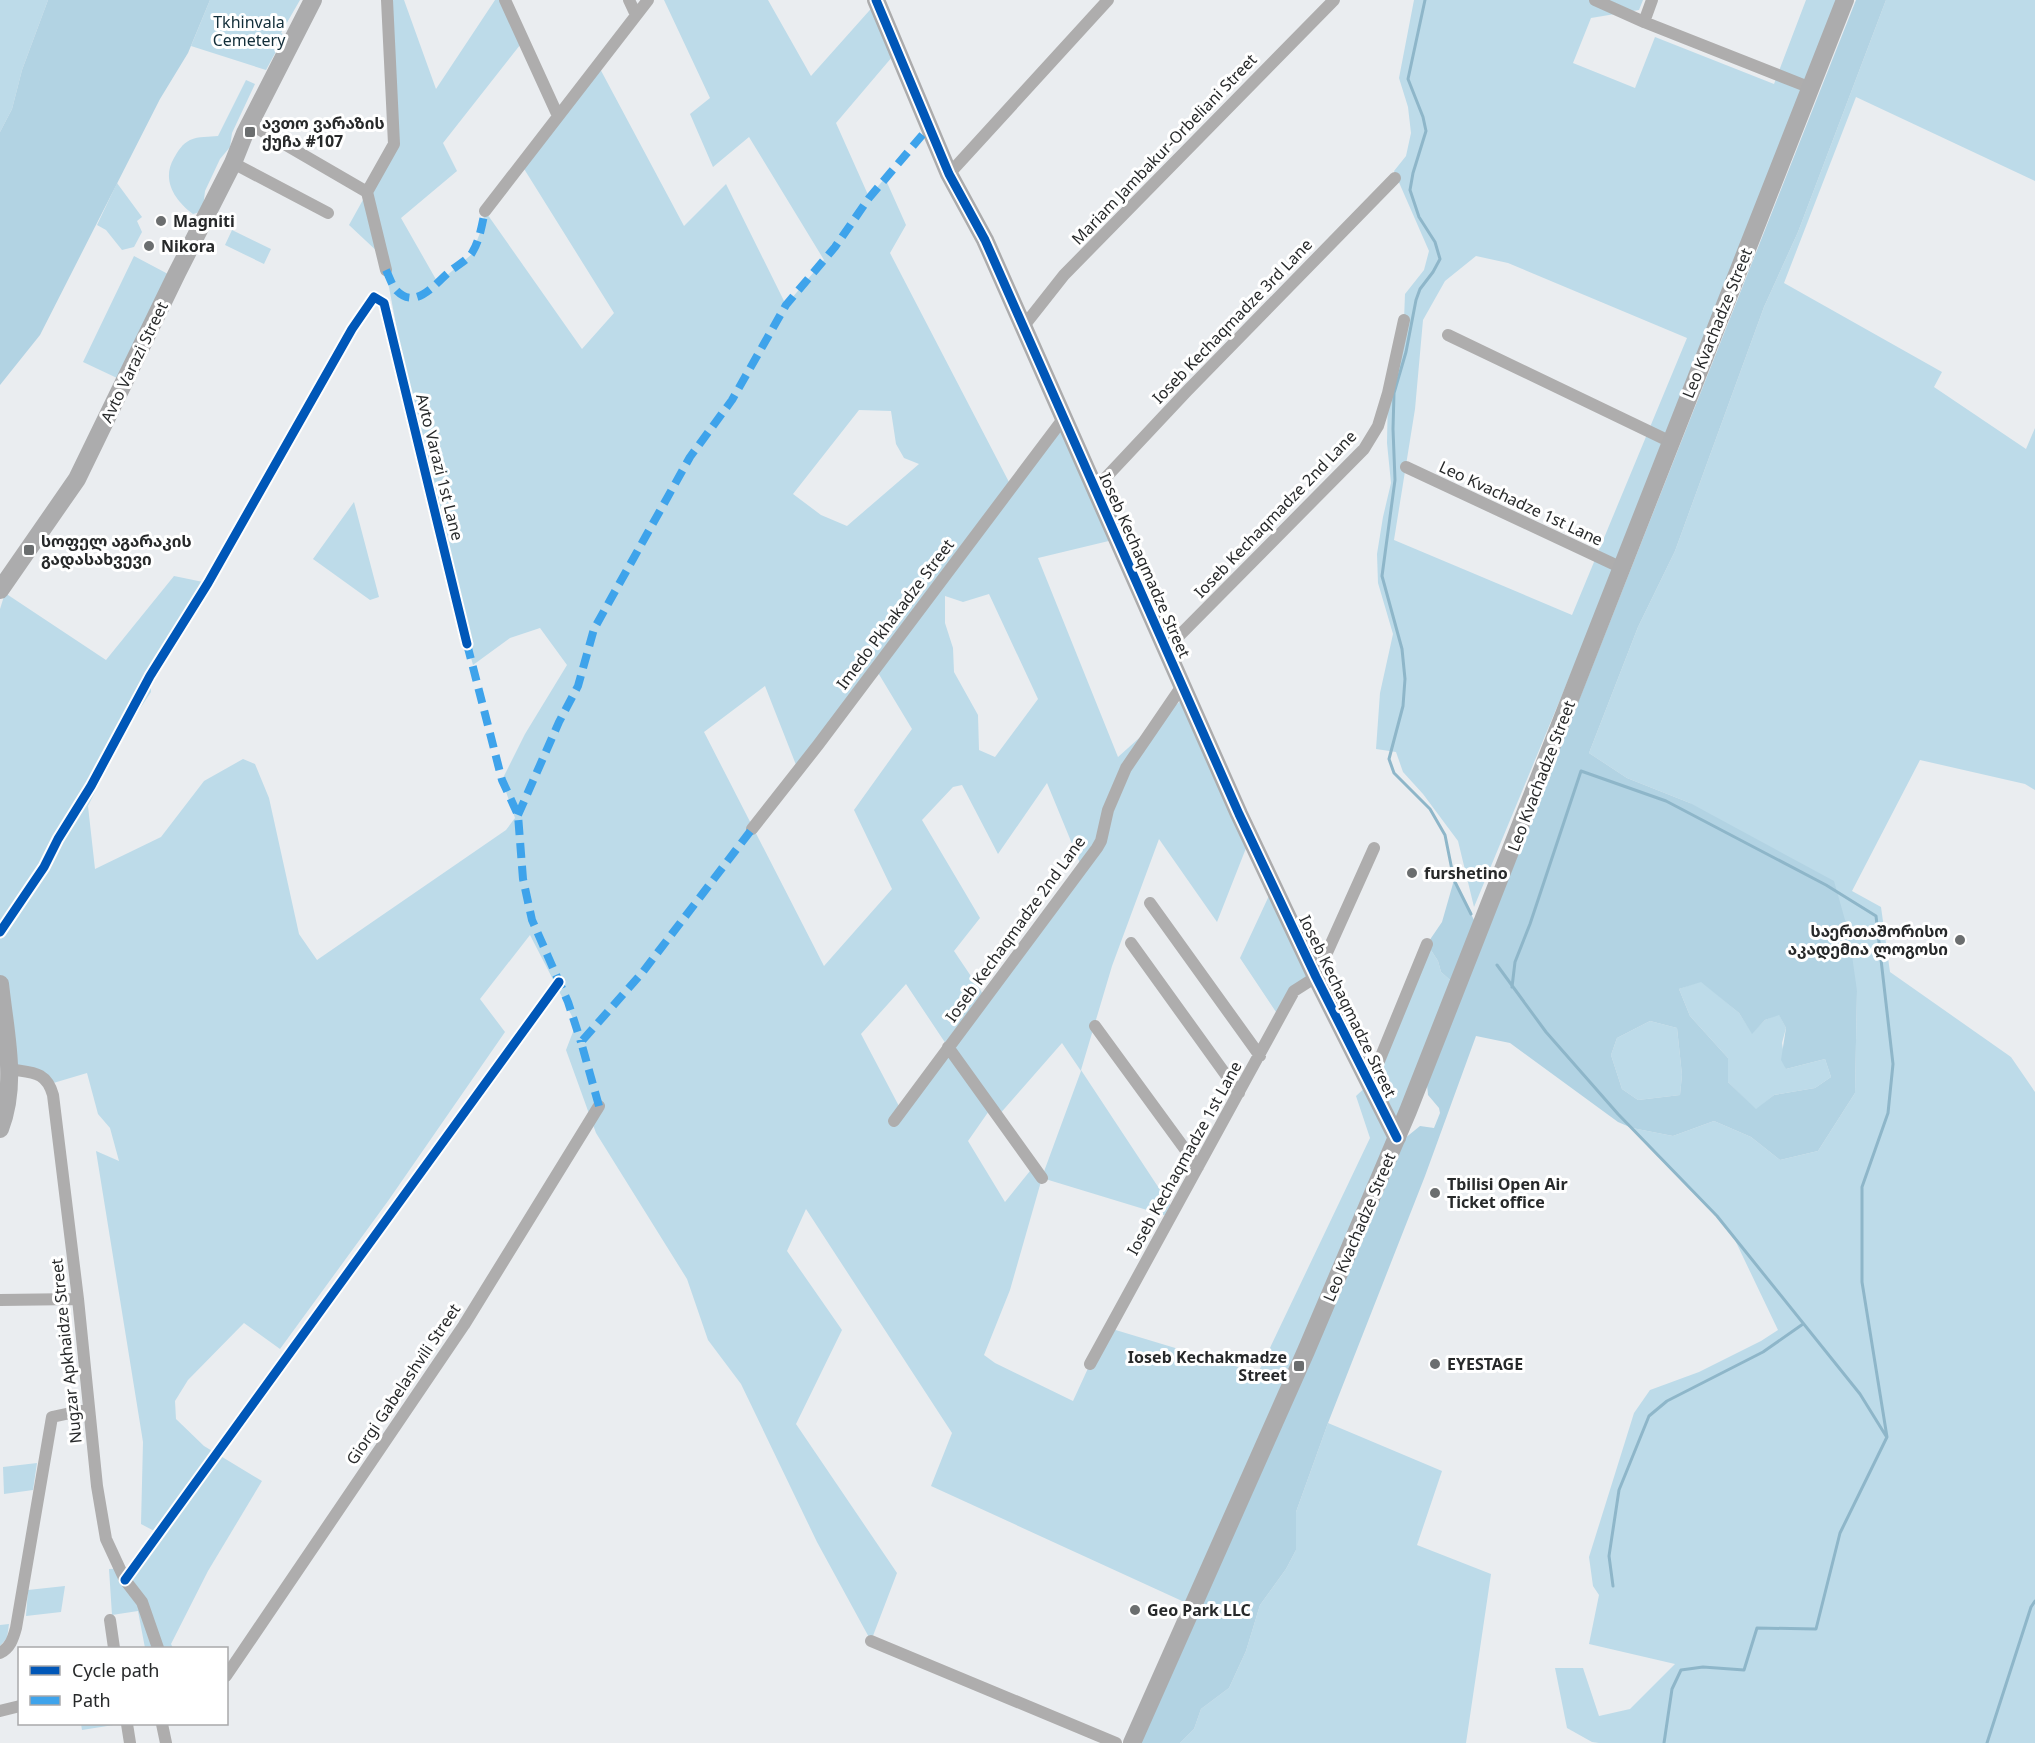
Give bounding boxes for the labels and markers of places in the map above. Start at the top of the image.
place label: ავთო ვარაზის ქუჩა #107 [262,112,385,152]
marker: ავთო ვარაზის ქუჩა #107 [243,125,257,139]
place label: Magniti [173,210,235,232]
marker: Magniti [154,214,168,228]
place label: Nikora [161,235,215,257]
marker: Nikora [142,239,156,253]
place label: სოფელ აგარაკის გადასახვევი [41,530,192,570]
marker: სოფელ აგარაკის გადასახვევი [22,543,36,557]
place label: furshetino [1424,862,1508,884]
marker: furshetino [1405,866,1419,880]
place label: საერთაშორისო აკადემია ლოგოსი [1788,920,1948,960]
marker: საერთაშორისო აკადემია ლოგოსი [1953,933,1967,947]
place label: Tbilisi Open Air Ticket office [1447,1173,1568,1213]
marker: Tbilisi Open Air Ticket office [1428,1186,1442,1200]
place label: Ioseb Kechakmadze Street [1128,1346,1287,1386]
place label: EYESTAGE [1447,1353,1523,1375]
marker: EYESTAGE [1428,1357,1442,1371]
marker: Ioseb Kechakmadze Street [1292,1359,1306,1373]
place label: Geo Park LLC [1147,1599,1251,1621]
marker: Geo Park LLC [1128,1603,1142,1617]

